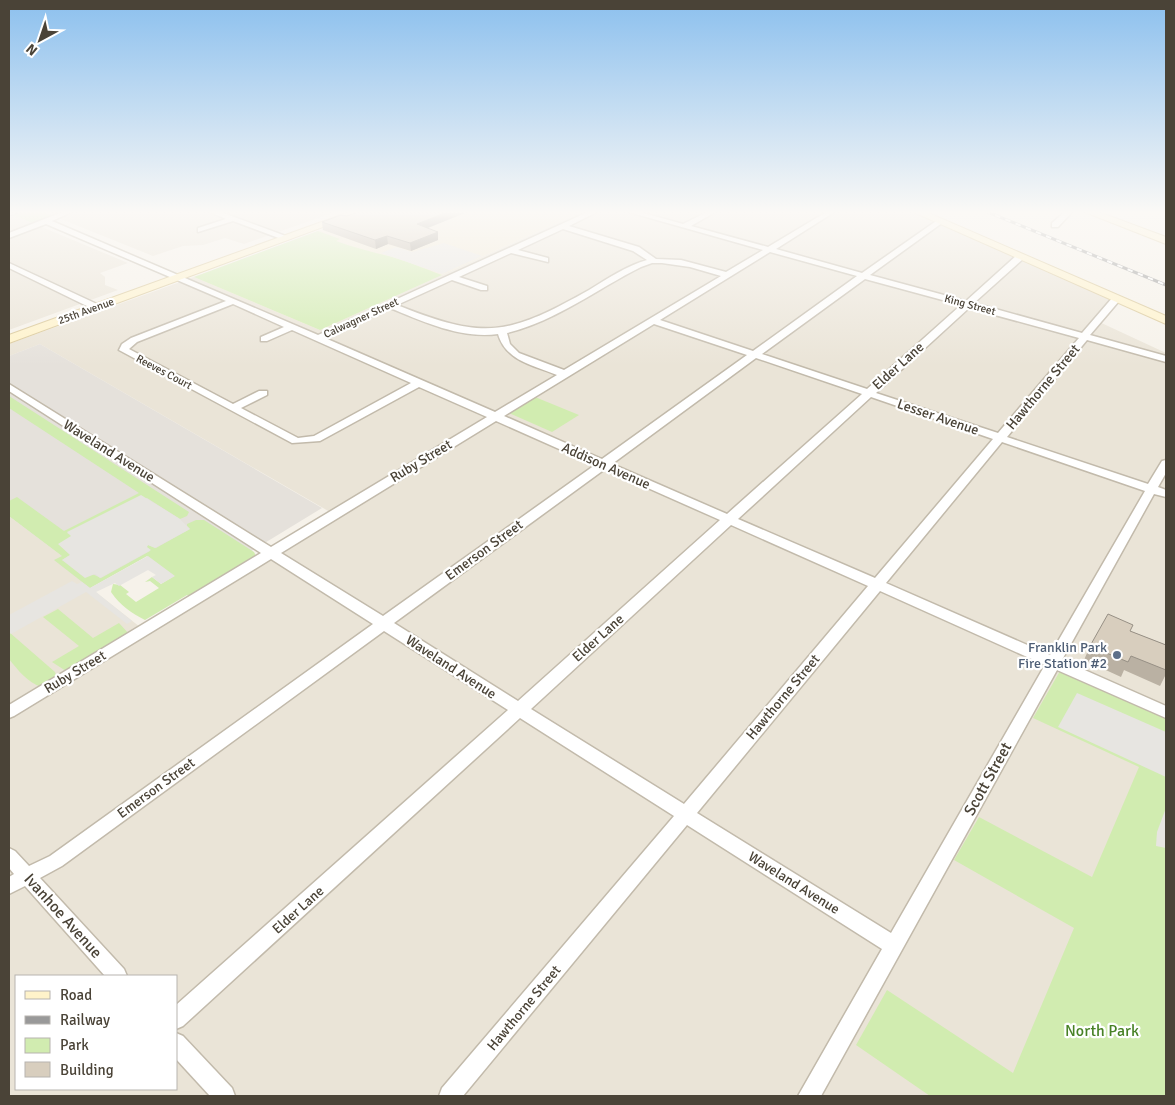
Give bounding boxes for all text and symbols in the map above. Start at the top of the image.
north arrow [15,15,65,65]
text: N [23,40,41,59]
street label: King Street [943,292,997,318]
street label: 25th Avenue [56,295,116,327]
street label: Calwagner Street [321,295,401,341]
street label: Elder Lane [869,338,927,394]
street label: Hawthorne Street [1002,341,1084,433]
street label: Reeves Court [134,352,194,392]
street label: Lesser Avenue [895,395,981,439]
street label: Waveland Avenue [60,416,158,486]
street label: Ruby Street [387,436,455,486]
street label: Addison Avenue [559,439,653,493]
street label: Emerson Street [442,516,526,584]
street label: Elder Lane [569,610,627,666]
street label: Waveland Avenue [402,631,500,703]
place label: Franklin Park Fire Station #2 [1018,639,1107,672]
street label: Ruby Street [41,647,109,697]
marker: Franklin Park Fire Station #2 [1111,649,1123,661]
street label: Hawthorne Street [742,651,824,743]
street label: Scott Street [960,738,1017,819]
street label: Emerson Street [114,754,198,822]
street label: Waveland Avenue [745,848,843,918]
street label: Ivanhoe Avenue [20,869,106,963]
street label: Elder Lane [269,882,327,938]
street label: Hawthorne Street [483,962,565,1054]
legend [15,975,178,1090]
text: Road [60,986,92,1004]
text: Railway [60,1011,110,1029]
park label: North Park [1065,1021,1139,1041]
text: Park [60,1036,89,1054]
text: Building [60,1061,114,1079]

